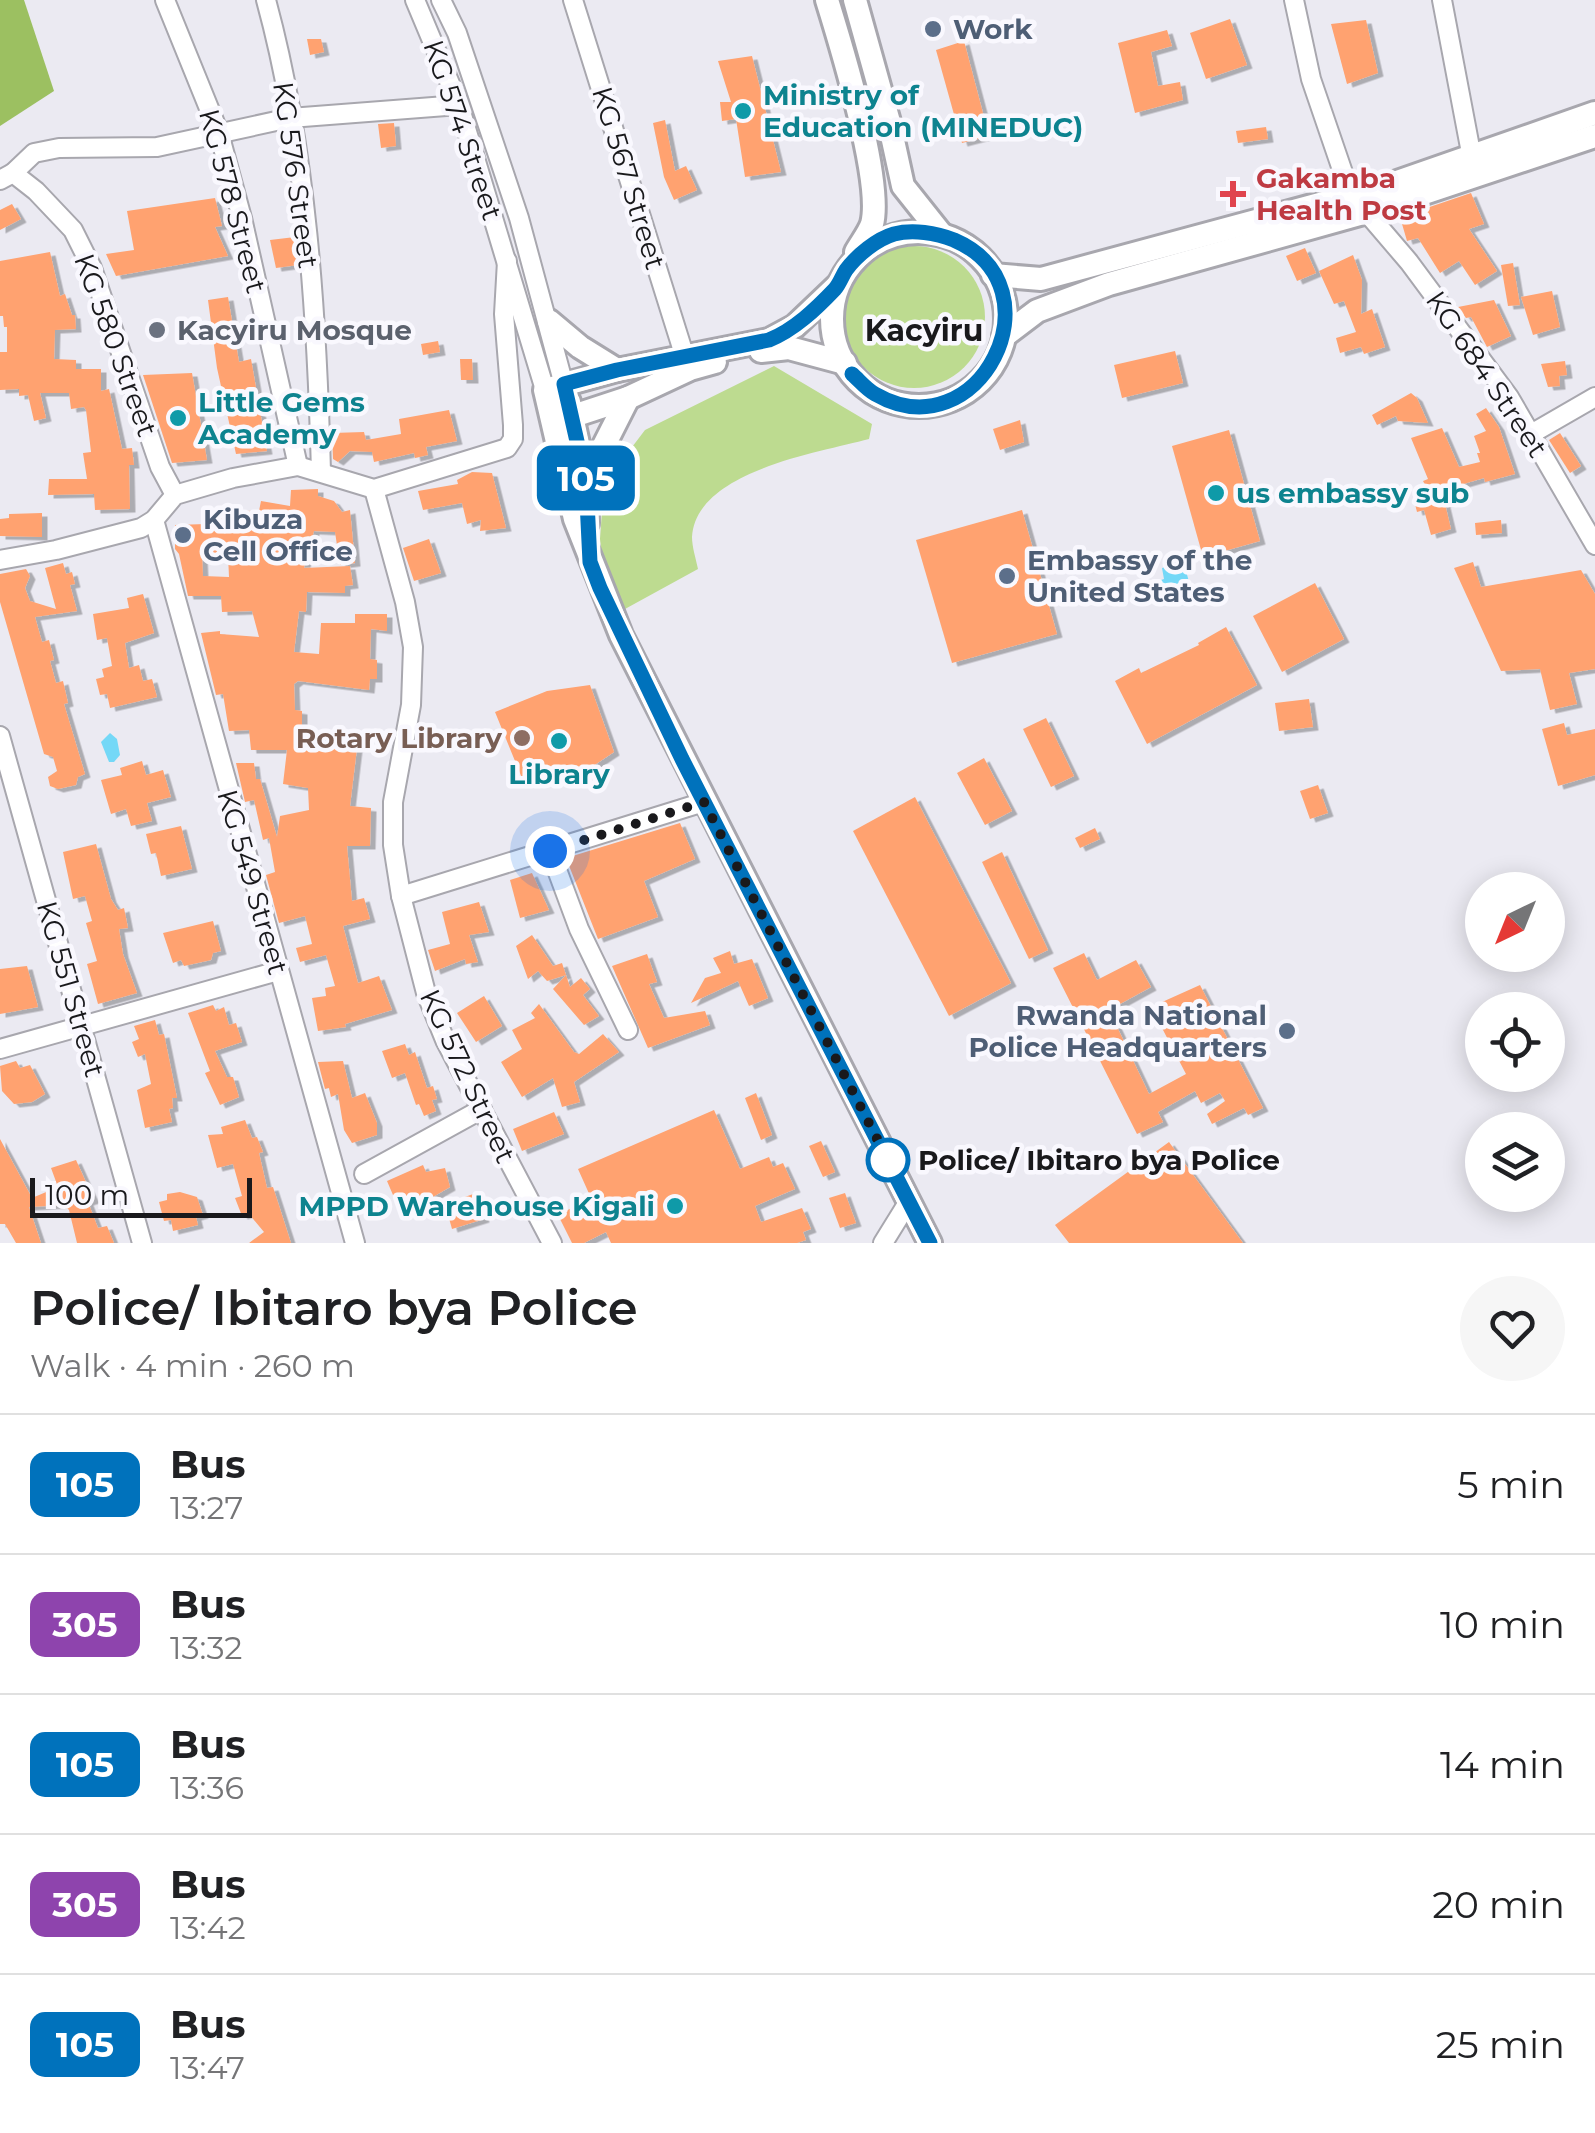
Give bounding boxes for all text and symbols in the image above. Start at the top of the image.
place label: Work [953,12,1033,46]
marker: Work [922,18,944,40]
street label: KG 574 Street [416,35,510,225]
place label: Ministry of Education (MINEDUC) [763,78,1083,144]
street label: KG 576 Street [266,79,326,271]
street label: KG 567 Street [585,83,673,273]
marker: Ministry of Education (MINEDUC) [732,100,754,122]
street label: KG 578 Street [192,105,274,297]
place label: Gakamba Health Post [1256,161,1427,227]
marker: Gakamba Health Post [1220,181,1246,207]
street label: KG 580 Street [67,249,165,441]
street label: KG 684 Street [1419,284,1555,464]
district label: Kacyiru [865,312,983,349]
place label: Kacyiru Mosque [177,313,412,347]
marker: Kacyiru Mosque [146,319,168,341]
place label: Little Gems Academy [197,385,365,451]
marker: Little Gems Academy [167,407,189,429]
line badge: 105 [528,446,644,510]
text: 105 [557,457,615,500]
place label: us embassy sub [1236,476,1469,510]
marker: us embassy sub [1205,482,1227,504]
place label: Kibuza Cell Office [203,502,353,568]
marker: Kibuza Cell Office [172,524,194,546]
place label: Embassy of the United States [1027,543,1252,609]
marker: Embassy of the United States [996,565,1018,587]
place label: Rotary Library [296,721,502,755]
marker: Rotary Library [511,727,533,749]
marker: Library [548,730,570,752]
place label: Library [508,757,610,791]
street label: KG 549 Street [210,786,296,978]
your location [525,826,575,876]
north arrow [1465,872,1565,972]
map controls [1465,872,1565,1212]
street label: KG 551 Street [30,897,112,1081]
street label: KG 572 Street [413,984,523,1168]
button: locate [1465,992,1565,1092]
place label: Rwanda National Police Headquarters [968,998,1267,1064]
marker: Rwanda National Police Headquarters [1276,1020,1298,1042]
button: layers [1465,1112,1565,1212]
marker: Police/ Ibitaro bya Police [867,1139,909,1181]
place label: Police/ Ibitaro bya Police [918,1143,1280,1177]
scale bar [30,1173,252,1218]
text: 100 m [45,1178,129,1212]
place label: MPPD Warehouse Kigali [299,1189,655,1223]
marker: MPPD Warehouse Kigali [664,1195,686,1217]
button: heart [1460,1276,1565,1381]
text: Police/ Ibitaro bya Police [30,1279,638,1337]
text: Walk · 4 min · 260 m [30,1346,355,1385]
text: Bus [170,1441,245,1488]
text: 5 min [1457,1461,1565,1508]
text: 105 [56,1463,114,1506]
text: 13:27 [170,1488,243,1527]
text: Bus [170,1581,245,1628]
text: 10 min [1440,1601,1565,1648]
text: 305 [52,1603,118,1646]
text: 13:32 [170,1628,242,1667]
text: Bus [170,1721,245,1768]
text: 14 min [1440,1741,1565,1788]
text: 105 [56,1743,114,1786]
text: 13:36 [170,1768,244,1807]
text: Bus [170,1861,245,1908]
text: 20 min [1432,1881,1565,1928]
text: 305 [52,1883,118,1926]
text: 13:42 [170,1908,246,1947]
text: Bus [170,2001,245,2048]
text: 25 min [1436,2021,1565,2068]
text: 105 [56,2023,114,2066]
text: 13:47 [170,2048,245,2087]

